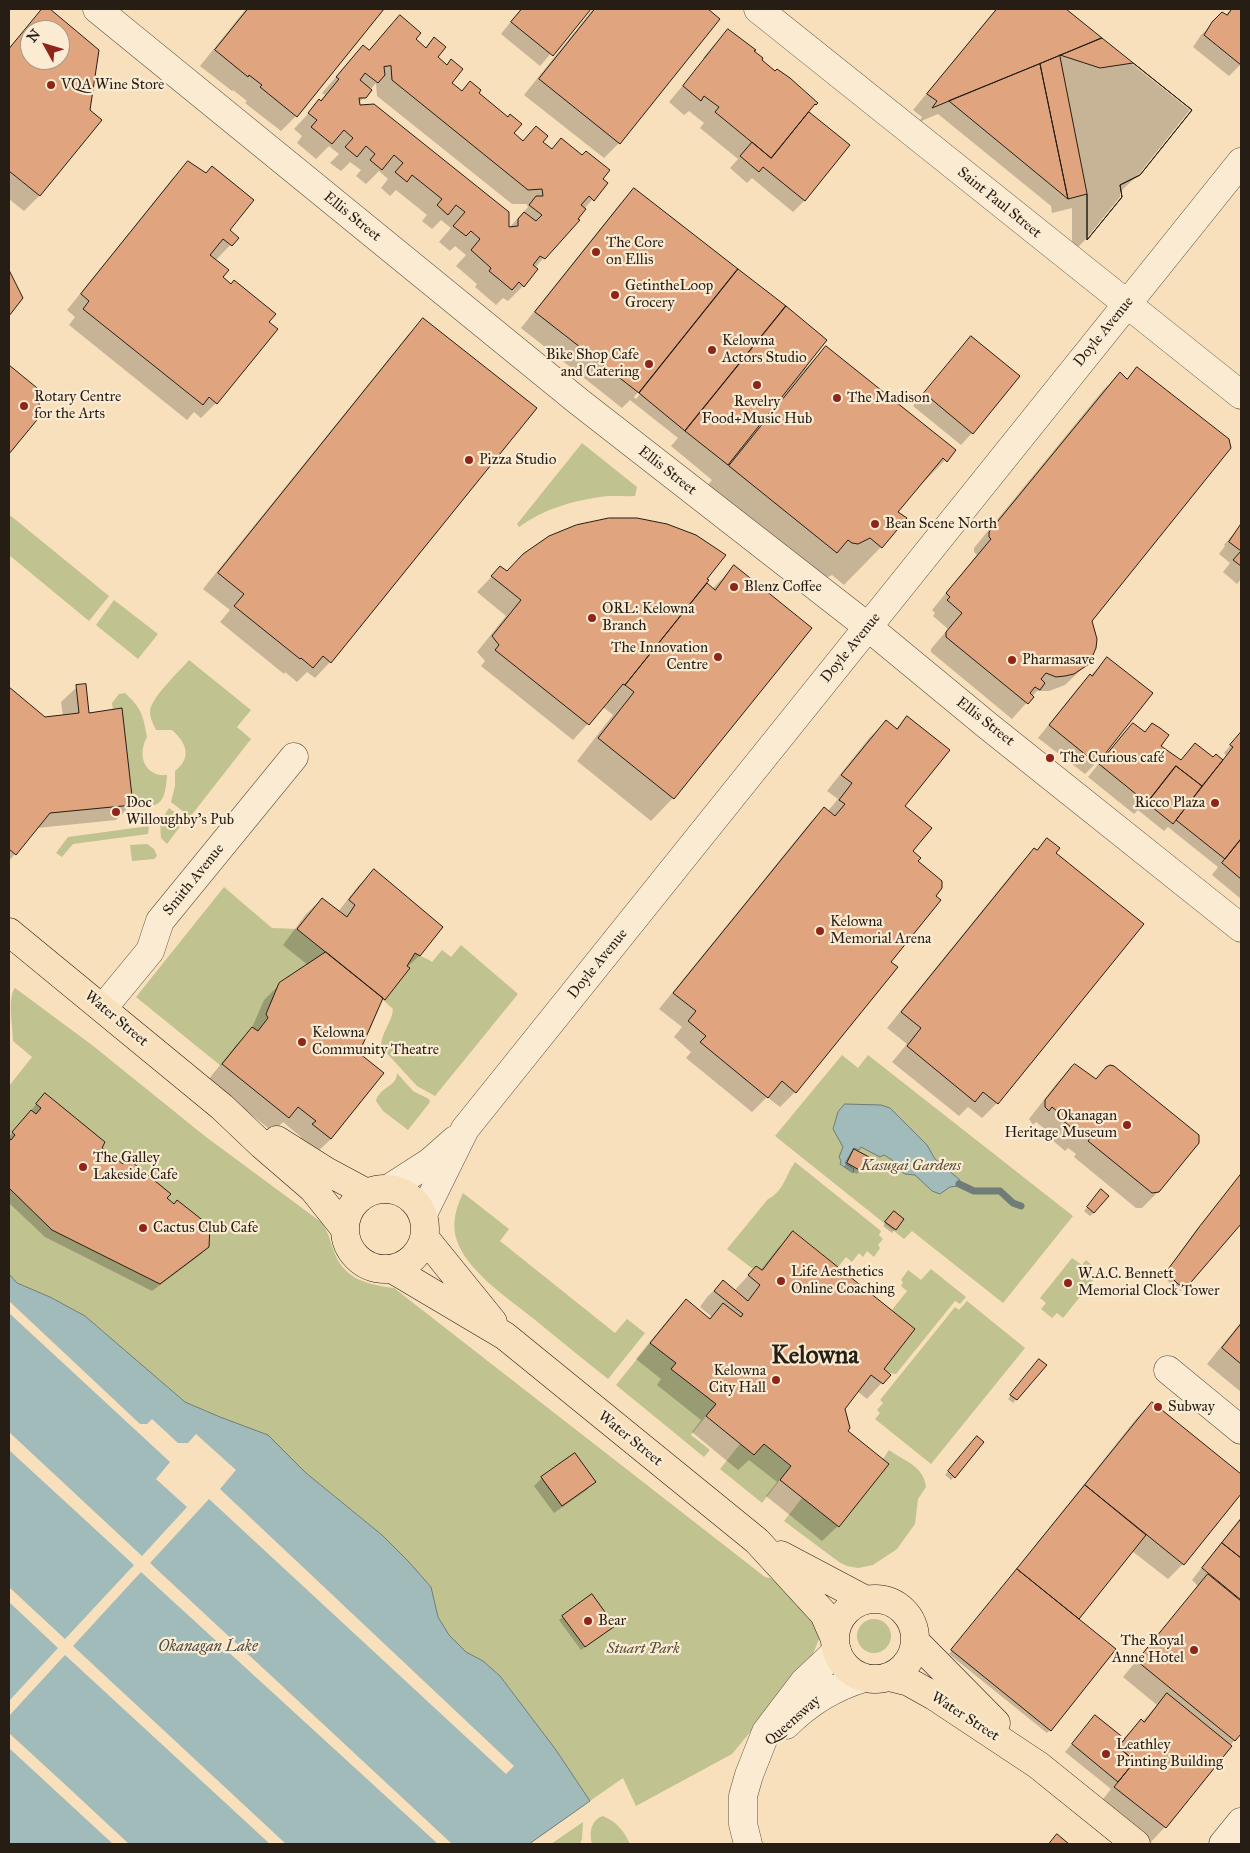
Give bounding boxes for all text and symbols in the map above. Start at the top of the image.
north arrow [20,20,70,70]
text: N [23,26,44,46]
place label: VQA Wine Store [61,76,164,94]
marker: VQA Wine Store [45,79,57,91]
street label: Saint Paul Street [953,164,1045,242]
street label: Ellis Street [320,188,384,246]
place label: The Core on Ellis [606,234,664,269]
marker: The Core on Ellis [590,246,602,258]
place label: GetintheLoop Grocery [625,277,713,312]
marker: GetintheLoop Grocery [609,289,621,301]
street label: Doyle Avenue [1070,293,1138,371]
place label: Kelowna Actors Studio [722,332,807,367]
marker: Kelowna Actors Studio [706,344,718,356]
place label: Bike Shop Cafe and Catering [546,346,639,381]
marker: Bike Shop Cafe and Catering [643,358,655,370]
marker: Revelry Food+Music Hub [751,379,763,391]
place label: Rotary Centre for the Arts [34,388,121,423]
place label: The Madison [847,389,930,407]
marker: The Madison [831,392,843,404]
place label: Revelry Food+Music Hub [702,393,812,428]
marker: Rotary Centre for the Arts [18,400,30,412]
street label: Ellis Street [634,443,700,499]
place label: Pizza Studio [479,451,556,469]
marker: Pizza Studio [463,454,475,466]
place label: Bean Scene North [885,515,997,533]
marker: Bean Scene North [869,518,881,530]
place label: Blenz Coffee [744,578,822,596]
marker: Blenz Coffee [728,581,740,593]
place label: ORL: Kelowna Branch [602,600,695,635]
street label: Doyle Avenue [817,609,885,687]
marker: ORL: Kelowna Branch [586,612,598,624]
place label: The Innovation Centre [611,639,708,674]
marker: The Innovation Centre [712,651,724,663]
place label: Pharmasave [1022,651,1095,669]
marker: Pharmasave [1006,654,1018,666]
street label: Ellis Street [952,694,1018,750]
place label: The Curious café [1060,749,1164,767]
marker: The Curious café [1044,752,1056,764]
place label: Doc Willoughby's Pub [126,794,234,829]
place label: Ricco Plaza [1135,794,1205,812]
marker: Ricco Plaza [1209,797,1221,809]
marker: Doc Willoughby's Pub [110,806,122,818]
street label: Smith Avenue [160,840,228,920]
place label: Kelowna Memorial Arena [830,913,931,948]
street label: Doyle Avenue [564,925,632,1003]
marker: Kelowna Memorial Arena [814,925,826,937]
street label: Water Street [81,987,151,1051]
place label: Kelowna Community Theatre [312,1024,439,1059]
marker: Kelowna Community Theatre [296,1036,308,1048]
place label: Okanagan Heritage Museum [1005,1107,1117,1142]
marker: Okanagan Heritage Museum [1121,1119,1133,1131]
place label: The Galley Lakeside Cafe [93,1149,178,1184]
park label: Kasugai Gardens [861,1157,961,1175]
marker: The Galley Lakeside Cafe [77,1161,89,1173]
place label: Cactus Club Cafe [153,1219,258,1237]
marker: Cactus Club Cafe [137,1222,149,1234]
place label: Life Aesthetics Online Coaching [791,1263,894,1298]
place label: W.A.C. Bennett Memorial Clock Tower [1078,1265,1220,1300]
marker: Life Aesthetics Online Coaching [775,1275,787,1287]
marker: W.A.C. Bennett Memorial Clock Tower [1062,1277,1074,1289]
district label: Kelowna [771,1342,859,1372]
place label: Kelowna City Hall [709,1362,766,1397]
marker: Kelowna City Hall [770,1374,782,1386]
place label: Subway [1168,1398,1215,1416]
marker: Subway [1152,1401,1164,1413]
street label: Water Street [594,1408,666,1470]
place label: Bear [598,1612,626,1630]
marker: Bear [582,1615,594,1627]
place label: The Royal Anne Hotel [1112,1632,1184,1667]
water label: Okanagan Lake [158,1637,258,1657]
park label: Stuart Park [606,1640,680,1658]
marker: The Royal Anne Hotel [1188,1644,1200,1656]
street label: Water Street [928,1688,1002,1746]
street label: Queensway [762,1692,824,1750]
place label: Leathley Printing Building [1116,1736,1223,1771]
marker: Leathley Printing Building [1100,1748,1112,1760]

